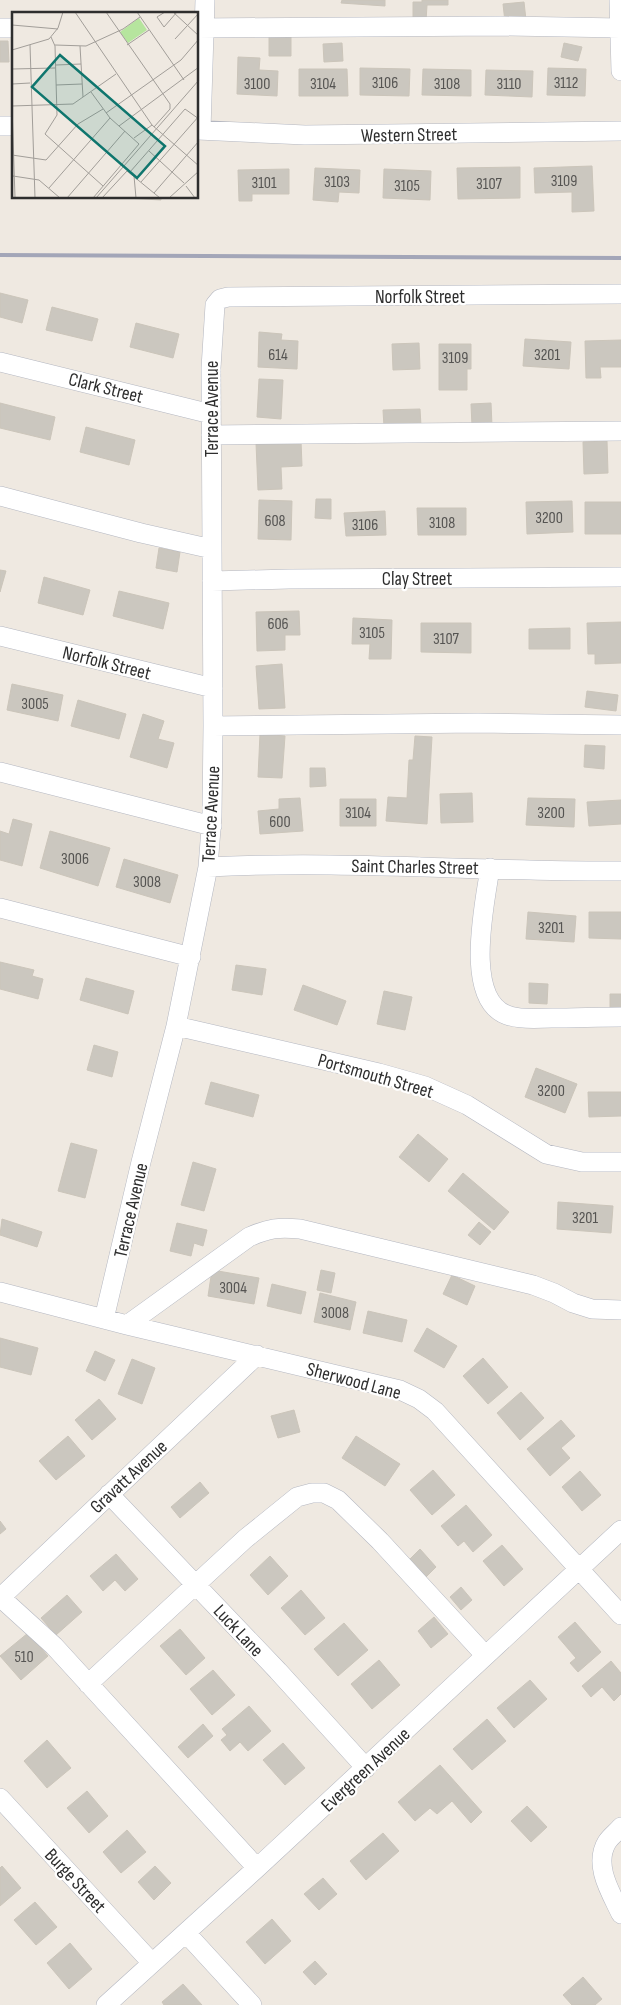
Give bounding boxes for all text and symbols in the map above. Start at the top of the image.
inset map [12,12,199,199]
house number: 3106 [372,74,398,93]
house number: 3112 [554,74,578,93]
house number: 3100 [244,75,270,94]
house number: 3104 [310,75,336,94]
house number: 3108 [434,75,460,94]
house number: 3110 [496,75,522,94]
street label: Western Street [361,123,458,148]
house number: 3109 [551,172,577,191]
house number: 3103 [324,173,350,192]
house number: 3101 [251,174,277,193]
house number: 3107 [476,175,503,194]
house number: 3105 [394,177,420,196]
street label: Norfolk Street [375,286,465,309]
house number: 614 [268,346,288,365]
house number: 3201 [534,346,560,365]
house number: 3109 [442,349,468,368]
street label: Terrace Avenue [201,361,224,457]
street label: Clark Street [66,368,145,409]
house number: 3200 [535,509,563,528]
house number: 608 [264,512,286,531]
house number: 3108 [429,514,455,533]
house number: 3106 [352,516,378,535]
street label: Clay Street [382,568,452,591]
house number: 606 [267,615,289,634]
house number: 3105 [359,624,385,643]
house number: 3107 [433,630,460,649]
street label: Norfolk Street [60,641,153,686]
house number: 3005 [21,695,49,714]
street label: Terrace Avenue [197,765,226,863]
house number: 3104 [345,804,371,823]
house number: 3200 [537,804,565,823]
house number: 600 [269,813,291,832]
house number: 3006 [61,850,89,869]
street label: Saint Charles Street [351,855,479,880]
house number: 3008 [133,873,161,892]
house number: 3201 [538,919,564,938]
street label: Portsmouth Street [315,1049,436,1104]
house number: 3200 [537,1082,565,1101]
street label: Terrace Avenue [109,1161,154,1260]
house number: 3201 [572,1209,598,1228]
house number: 3004 [219,1279,247,1298]
house number: 3008 [321,1304,349,1323]
street label: Sherwood Lane [304,1358,403,1405]
street label: Gravatt Avenue [86,1436,172,1519]
street label: Luck Lane [208,1600,268,1662]
house number: 510 [14,1648,34,1667]
street label: Evergreen Avenue [317,1723,415,1817]
street label: Burge Street [39,1844,111,1918]

